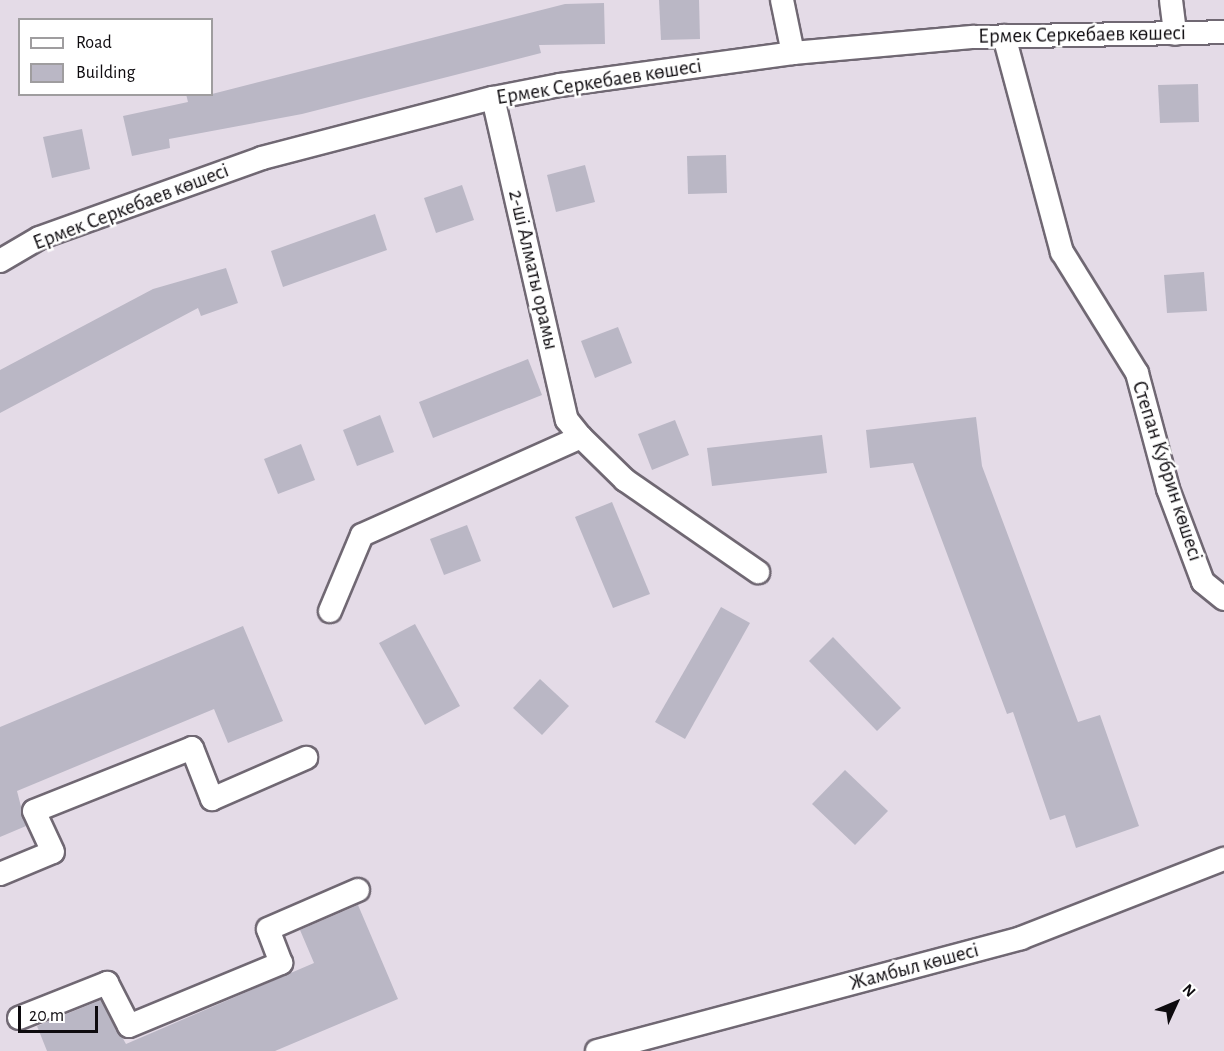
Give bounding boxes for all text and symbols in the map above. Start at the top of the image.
legend [18,18,213,96]
street label: Ермек Серкебаев көшесі [978,21,1186,49]
text: Road [76,34,112,52]
street label: Ермек Серкебаев көшесі [494,53,704,111]
text: Building [76,64,135,82]
street label: Ермек Серкебаев көшесі [29,158,233,256]
street label: 2-ші Алматы орамы [502,188,564,352]
street label: Степан Кубрин көшесі [1126,378,1208,564]
street label: Жамбыл көшесі [846,938,982,996]
north arrow [1146,973,1206,1033]
text: N [1179,981,1199,1000]
scale bar [21,994,100,1032]
text: 20 m [29,1007,64,1025]

